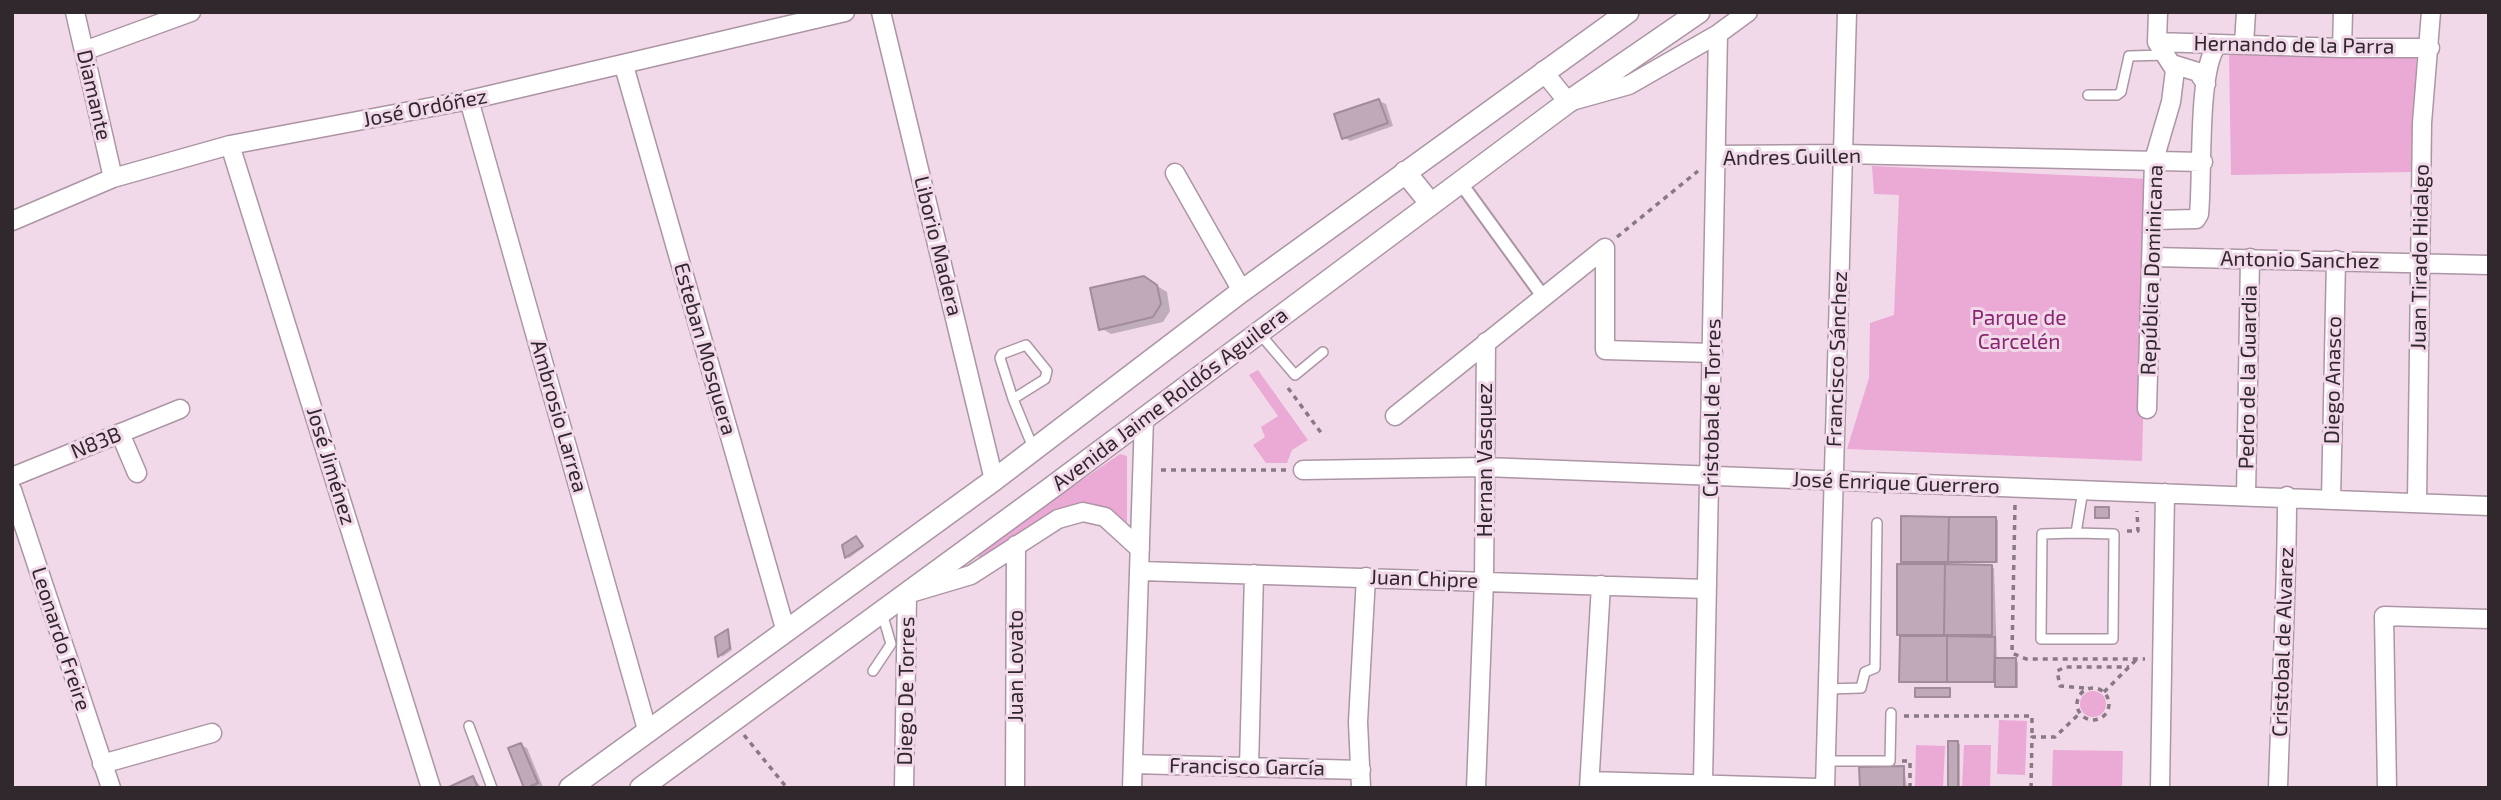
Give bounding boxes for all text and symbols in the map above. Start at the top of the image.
street label: Hernando de la Parra [2193,31,2395,59]
street label: Diamante [71,47,117,143]
street label: José Ordóñez [361,84,489,132]
street label: Andres Guillen [1723,143,1861,171]
street label: República Dominicana [2136,164,2168,376]
street label: Juan Tirado Hidalgo [2406,164,2434,350]
street label: Liborio Madera [908,173,968,319]
street label: Antonio Sanchez [2220,246,2380,274]
street label: Esteban Mosquera [668,260,742,438]
street label: Francisco Sánchez [1821,271,1853,447]
street label: Pedro de la Guardia [2234,285,2262,469]
street label: Avenida Jaime Roldós Aguilera [1047,302,1293,496]
park label: Parque de Carcelén [1971,305,2067,355]
street label: Diego Anasco [2319,316,2347,444]
street label: Cristobal de Torres [1698,318,1726,498]
street label: Ambrosio Larrea [525,337,593,495]
street label: Hernan Vasquez [1472,383,1498,537]
street label: José Jiménez [301,404,361,528]
street label: N83B [67,422,125,464]
street label: José Enrique Guerrero [1792,467,2000,499]
street label: Cristobal de Alvarez [2267,547,2299,737]
street label: Leonardo Freire [26,564,96,714]
street label: Juan Chipre [1369,565,1479,593]
street label: Juan Lovato [1003,610,1029,722]
street label: Diego De Torres [892,616,920,766]
street label: Francisco García [1169,753,1325,781]

